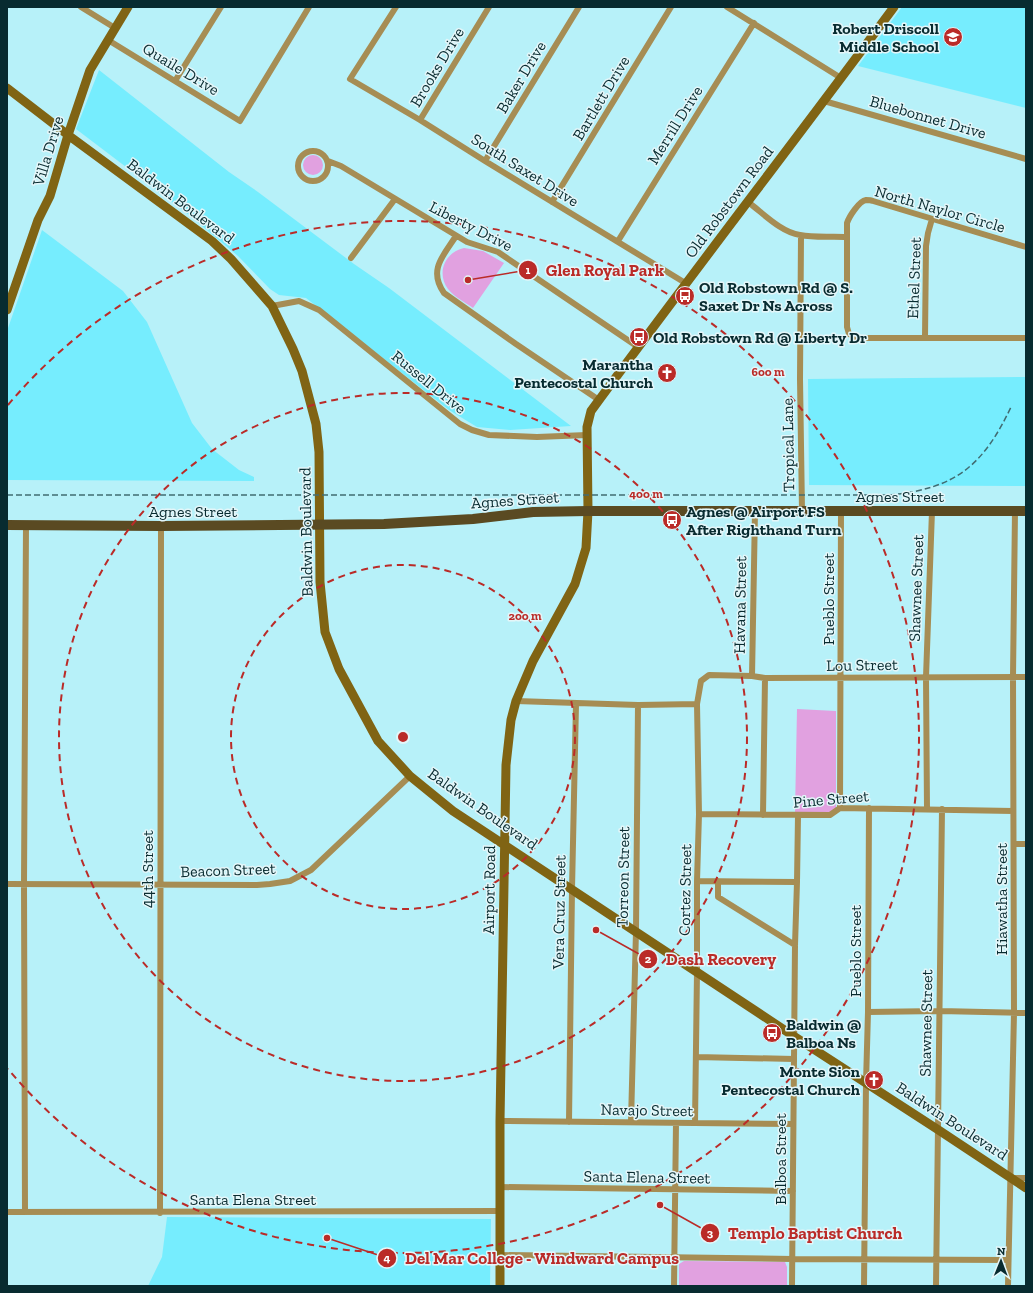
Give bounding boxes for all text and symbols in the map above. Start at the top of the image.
place label: Robert Driscoll Middle School [832,19,939,56]
street label: Brooks Drive [406,24,468,110]
school or university icon: Robert Driscoll Middle School [942,26,964,48]
street label: Baker Drive [492,38,550,116]
street label: Quaile Drive [139,39,223,99]
street label: Bartlett Drive [568,52,634,144]
street label: Merrill Drive [643,82,707,168]
street label: Bluebonnet Drive [868,91,988,143]
street label: Villa Drive [28,114,68,189]
street label: South Saxet Drive [468,129,582,211]
street label: Old Robstown Road [681,142,777,262]
street label: Baldwin Boulevard [124,154,239,248]
street label: North Naylor Circle [873,181,1007,237]
street label: Liberty Drive [426,197,516,255]
street label: Ethel Street [903,237,925,319]
callout: Glen Royal Park [518,255,672,284]
text: Glen Royal Park [546,260,665,280]
text: 1 [526,263,531,277]
place label: Old Robstown Rd @ S. Saxet Dr Ns Across [699,278,853,315]
bus stop icon: Old Robstown Rd @ S. Saxet Dr Ns Across [674,285,696,307]
bus stop icon: Old Robstown Rd @ Liberty Dr [628,326,650,348]
place label: Old Robstown Rd @ Liberty Dr [653,328,867,347]
street label: Russell Drive [388,346,470,418]
place label: Marantha Pentecostal Church [514,355,654,392]
church icon: Marantha Pentecostal Church [656,362,678,384]
text: 600 m [751,365,785,379]
street label: Tropical Lane [778,398,798,492]
street label: Baldwin Boulevard [295,467,317,597]
street label: Agnes Street [470,487,560,513]
text: 400 m [629,487,663,501]
street label: Agnes Street [856,487,944,506]
street label: Agnes Street [149,502,237,521]
place label: Agnes @ Airport FS After Righthand Turn [686,502,842,539]
bus stop icon: Agnes @ Airport FS After Righthand Turn [661,509,683,531]
street label: Shawnee Street [905,534,927,642]
street label: Pueblo Street [819,553,838,645]
street label: Havana Street [730,556,750,654]
text: 200 m [508,609,542,623]
street label: Lou Street [826,655,898,675]
centre of rings [396,730,410,744]
street label: Baldwin Boulevard [424,764,542,854]
street label: Pine Street [792,786,870,812]
street label: Torreon Street [613,826,633,928]
street label: 44th Street [138,830,157,908]
street label: Hiawatha Street [992,843,1011,955]
street label: Cortez Street [675,844,695,936]
street label: Airport Road [479,845,499,935]
street label: Vera Cruz Street [548,855,569,970]
street label: Beacon Street [180,859,276,881]
street label: Pueblo Street [846,905,865,997]
callout: Dash Recovery [638,944,784,973]
text: Dash Recovery [666,949,776,969]
text: 2 [645,952,652,966]
street label: Shawnee Street [916,969,936,1077]
place label: Baldwin @ Balboa Ns [786,1015,861,1052]
bus stop icon: Baldwin @ Balboa Ns [761,1022,783,1044]
place label: Monte Sion Pentecostal Church [721,1062,861,1099]
church icon: Monte Sion Pentecostal Church [863,1069,885,1091]
street label: Baldwin Boulevard [892,1078,1012,1164]
street label: Navajo Street [600,1100,694,1120]
street label: Balboa Street [771,1113,790,1205]
street label: Santa Elena Street [584,1166,711,1188]
street label: Santa Elena Street [190,1190,316,1209]
callout: Templo Baptist Church [700,1219,910,1248]
text: Templo Baptist Church [728,1223,902,1243]
text: 3 [707,1226,714,1240]
north arrow [981,1241,1021,1281]
callout: Del Mar College - Windward Campus [377,1243,688,1272]
text: N [997,1245,1006,1258]
text: Del Mar College - Windward Campus [405,1248,679,1268]
text: 4 [384,1251,391,1265]

